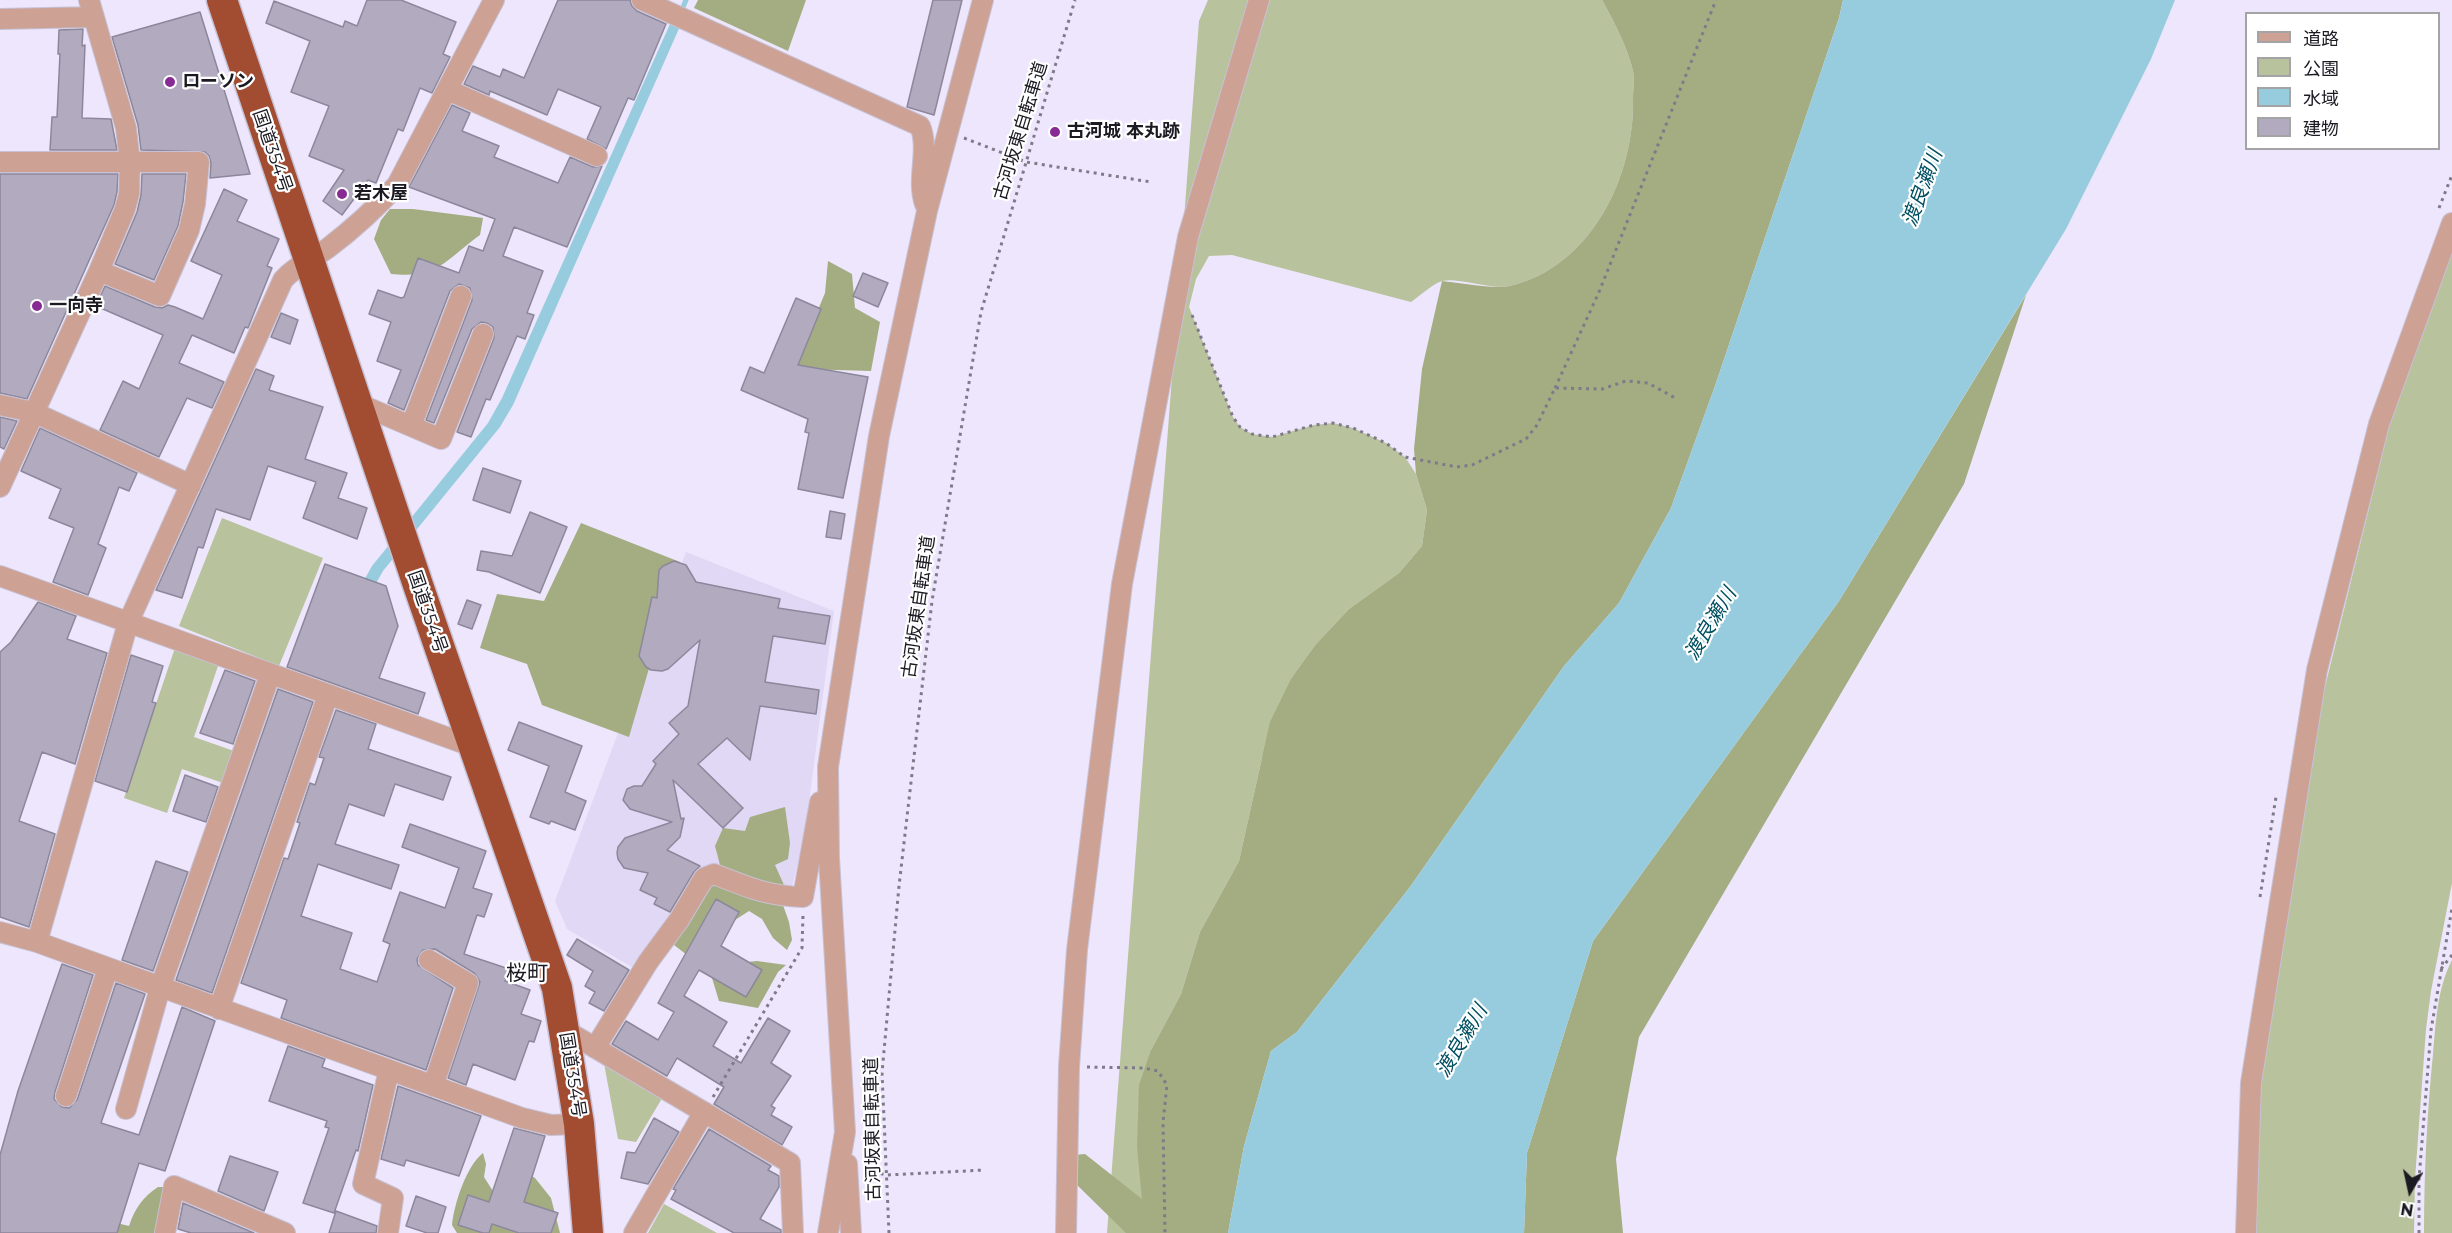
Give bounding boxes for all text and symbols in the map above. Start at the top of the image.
legend [2245,12,2440,150]
text: 道路 [2303,28,2339,50]
text: 公園 [2303,58,2339,80]
street label: 古河坂東自転車道 [990,59,1052,203]
place label: ローソン [182,71,254,93]
marker: ローソン [163,75,177,89]
text: 水域 [2303,88,2339,110]
street label: 国道354号 [248,107,296,195]
text: 建物 [2303,118,2339,140]
place label: 古河城 本丸跡 [1067,121,1180,143]
marker: 古河城 本丸跡 [1048,125,1062,139]
water label: 渡良瀬川 [1898,146,1948,230]
place label: 若木屋 [354,183,408,205]
marker: 若木屋 [335,187,349,201]
place label: 一向寺 [49,295,103,317]
marker: 一向寺 [30,299,44,313]
street label: 古河坂東自転車道 [898,534,940,680]
street label: 国道354号 [403,568,451,656]
water label: 渡良瀬川 [1680,584,1742,664]
district label: 桜町 [506,961,548,987]
water label: 渡良瀬川 [1431,1001,1493,1081]
street label: 国道354号 [555,1031,589,1119]
street label: 古河坂東自転車道 [861,1057,885,1201]
north arrow [2380,1161,2440,1221]
text: N [2399,1199,2415,1220]

